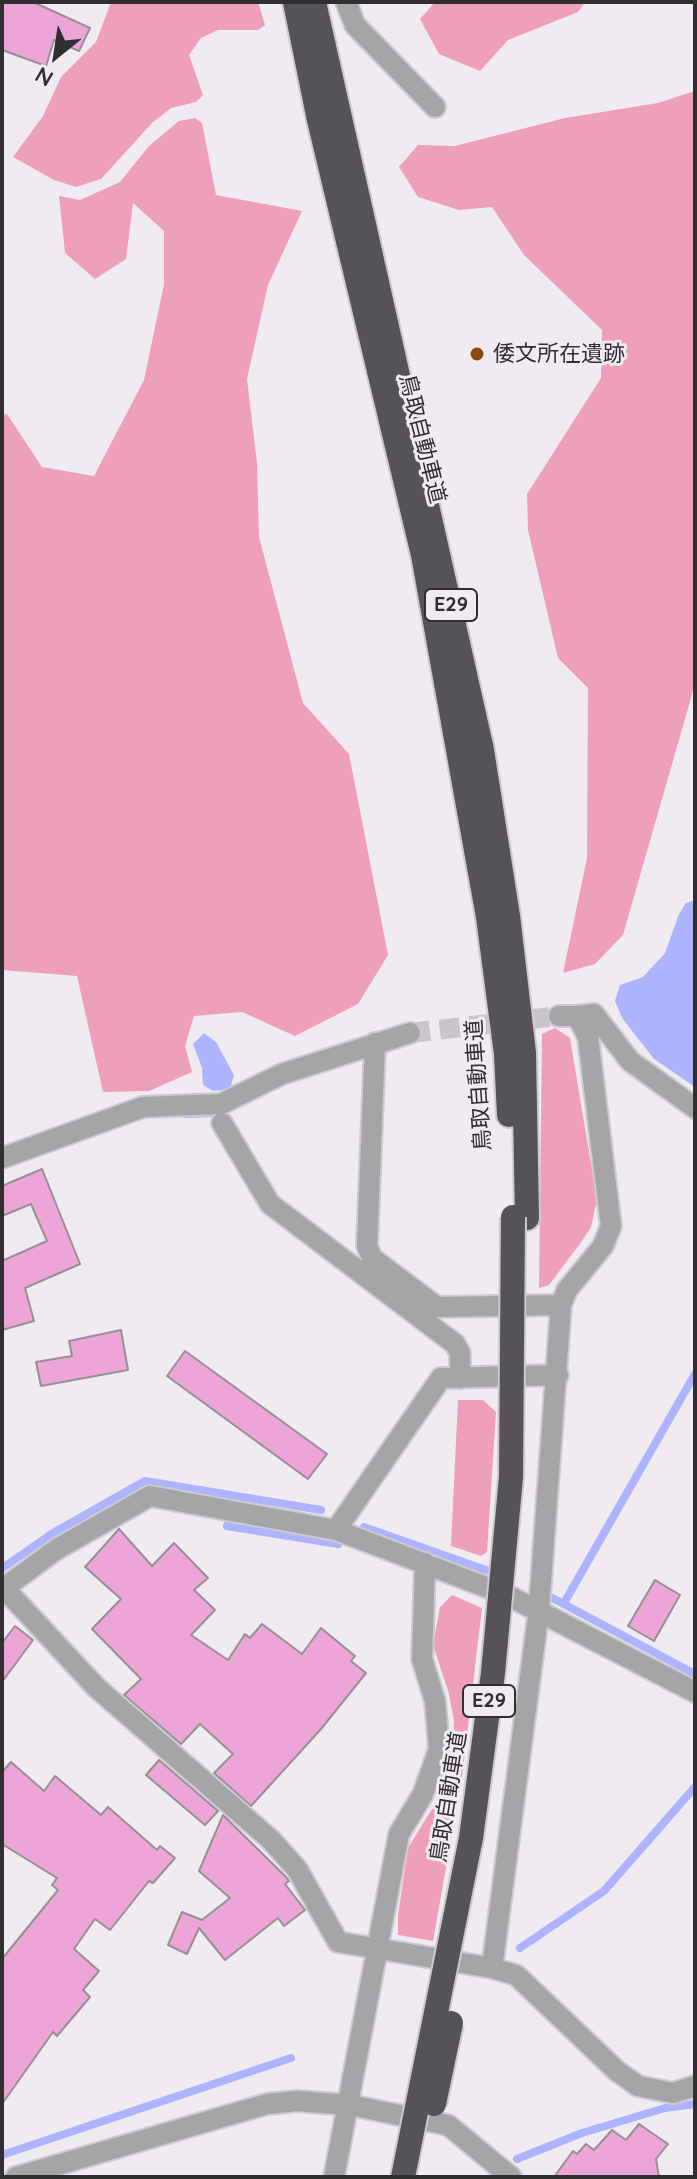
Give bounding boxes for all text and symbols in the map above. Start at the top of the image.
north arrow [16,16,96,96]
text: N [30,61,58,93]
place label: 倭文所在遺跡 [493,341,625,367]
marker: 倭文所在遺跡 [468,345,486,363]
street label: 鳥取自動車道 [393,372,451,506]
road number: E29 [425,589,477,621]
street label: 鳥取自動車道 [461,1018,497,1152]
road number: E29 [463,1685,515,1717]
street label: 鳥取自動車道 [426,1730,472,1864]

